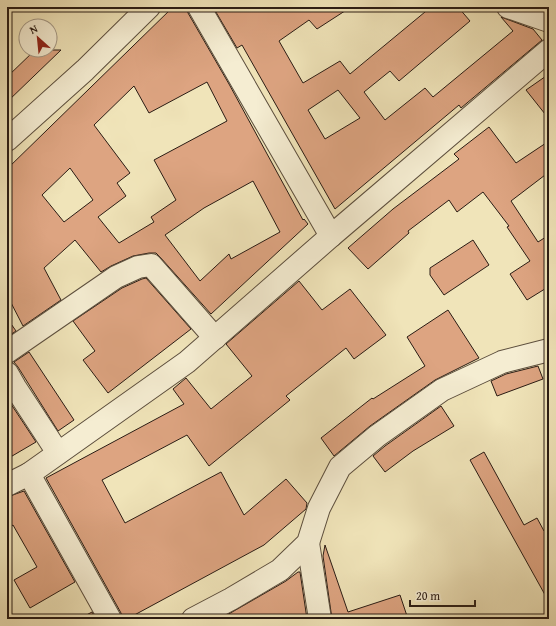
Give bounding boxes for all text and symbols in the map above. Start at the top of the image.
north arrow [18,18,58,58]
text: N [27,20,41,38]
scale bar [410,582,475,608]
text: 20 m [416,587,440,604]

